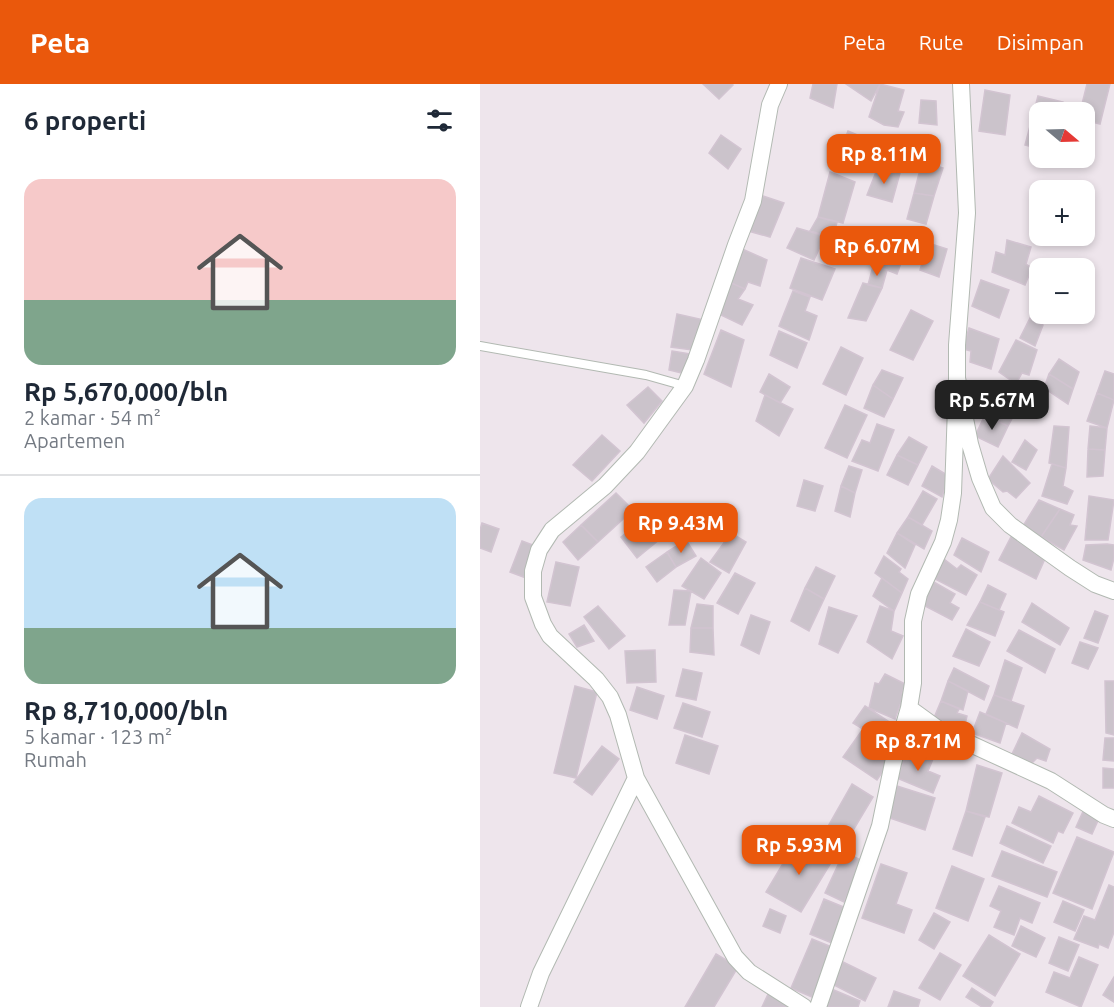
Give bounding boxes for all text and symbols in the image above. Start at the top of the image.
text: Peta [30,27,90,58]
text: Peta [843,30,886,54]
text: Rute [919,30,964,54]
text: Disimpan [997,30,1084,54]
north arrow [1029,102,1095,168]
map controls [1029,102,1095,324]
icon: filters [423,104,456,137]
text: 6 properti [24,106,146,135]
pin: Rp 8.11M [822,134,946,185]
text: Rp 8.11M [841,142,927,165]
button: + [1029,180,1095,246]
icon: home [186,218,294,326]
pin: Rp 6.07M [815,226,939,277]
text: Rp 6.07M [834,234,920,257]
button: − [1029,258,1095,324]
text: Rp 5,670,000/bln [24,377,228,406]
pin: Rp 5.67M [930,380,1054,431]
text: Rp 5.67M [949,388,1035,411]
text: 2 kamar · 54 m² [24,406,161,429]
text: Apartemen [24,429,125,452]
pin: Rp 9.43M [619,503,743,554]
text: Rp 9.43M [638,511,724,534]
icon: home [186,537,294,645]
text: Rp 8,710,000/bln [24,696,228,725]
pin: Rp 8.71M [856,721,980,772]
text: 5 kamar · 123 m² [24,725,172,748]
text: Rp 8.71M [875,729,961,752]
text: Rumah [24,748,87,771]
pin: Rp 5.93M [737,825,861,876]
text: Rp 5.93M [756,833,842,856]

